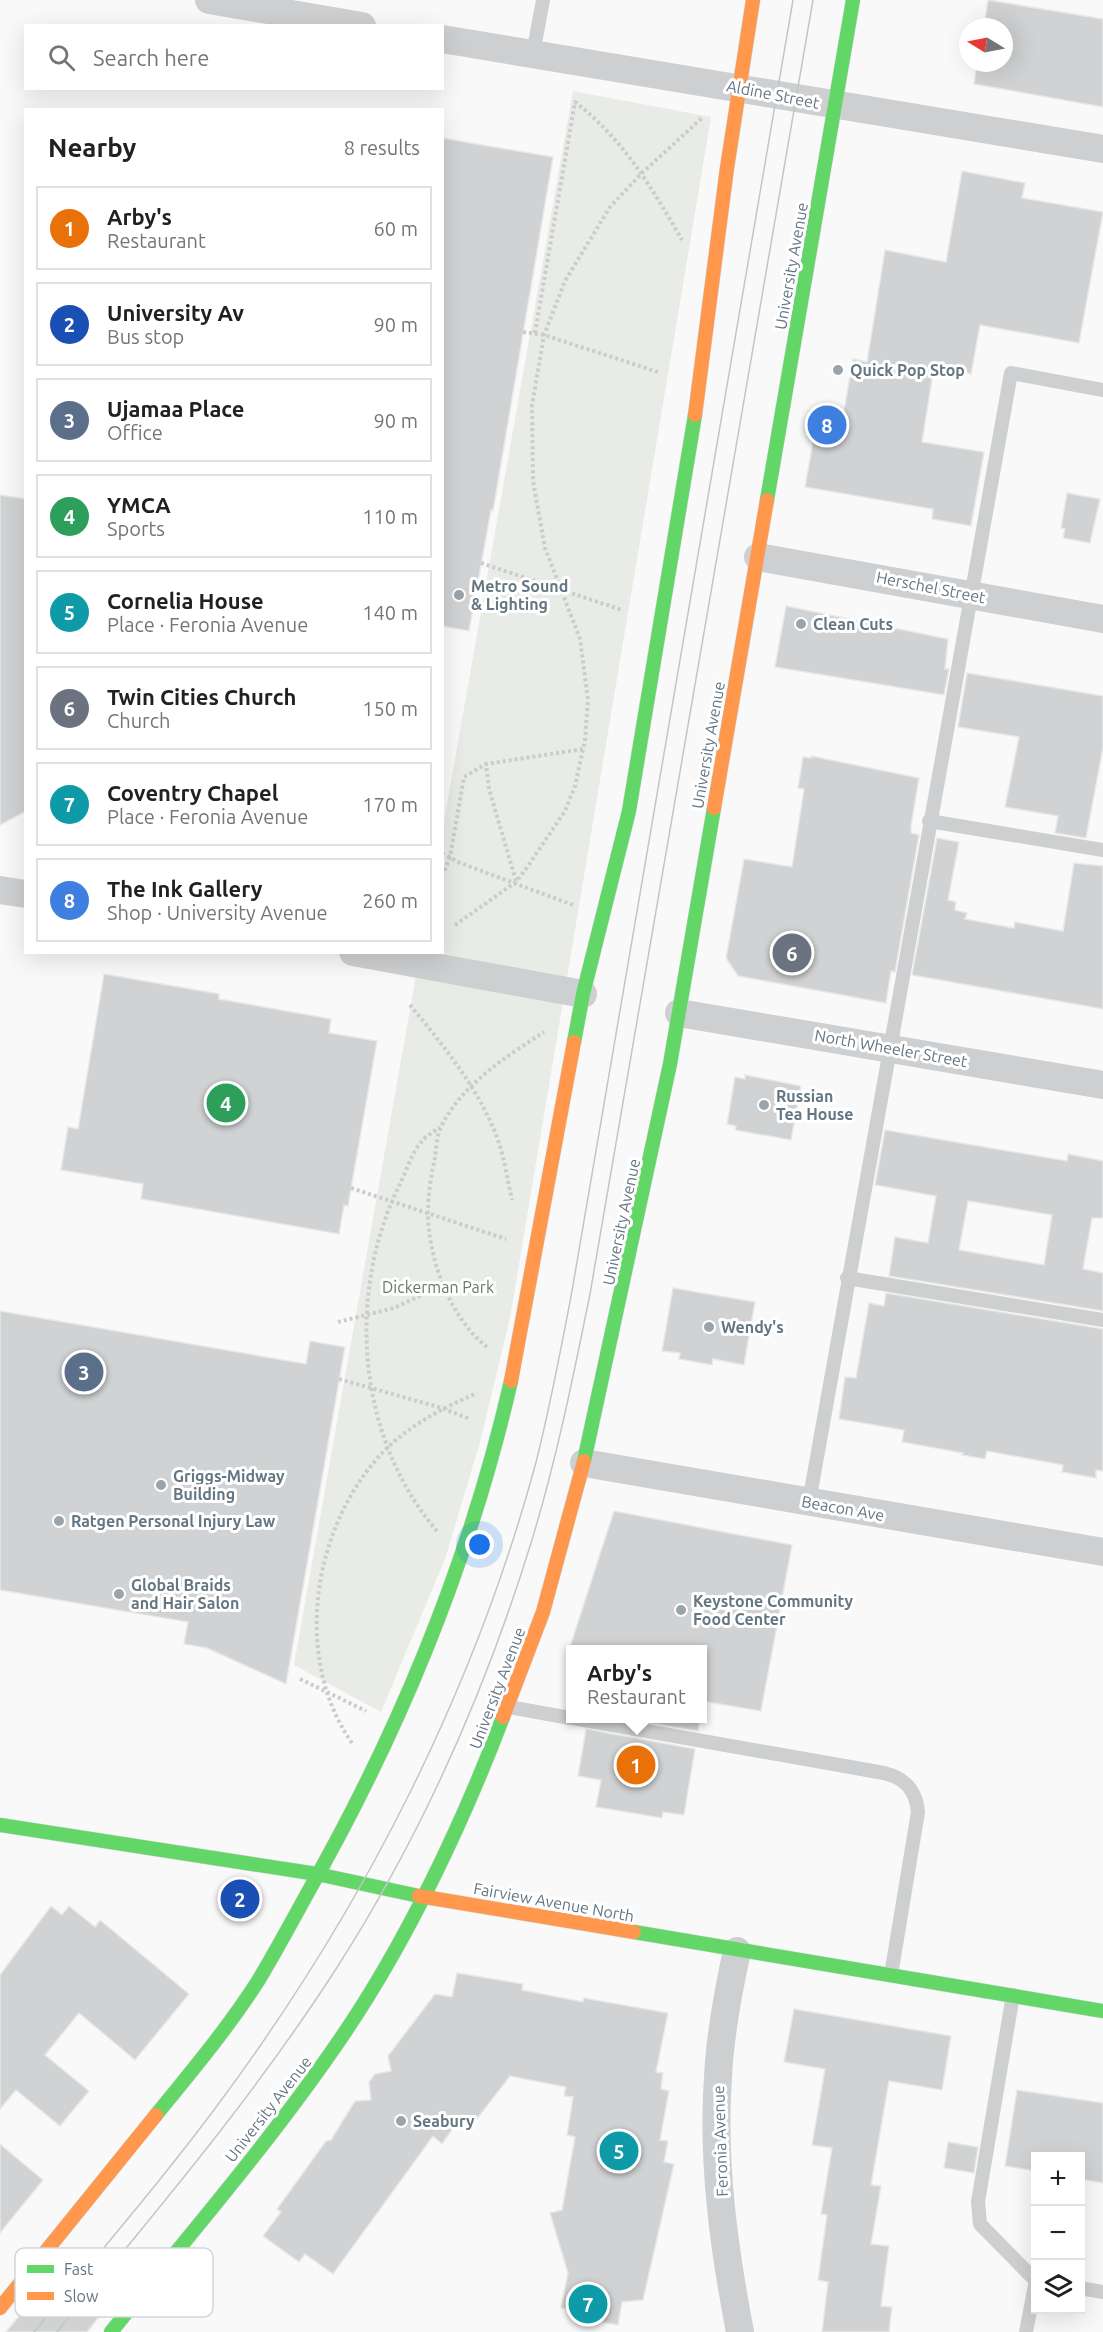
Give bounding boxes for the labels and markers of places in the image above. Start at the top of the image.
place label: Quick Pop Stop [850,361,965,379]
marker: Quick Pop Stop [831,363,845,377]
pin: 8 [808,402,846,448]
place label: Metro Sound & Lighting [471,577,568,613]
marker: Metro Sound & Lighting [452,588,466,602]
place label: Clean Cuts [813,615,893,633]
marker: Clean Cuts [794,617,808,631]
pin: 6 [772,930,812,976]
pin: 4 [206,1080,246,1126]
place label: Russian Tea House [776,1087,854,1123]
marker: Russian Tea House [757,1098,771,1112]
place label: Wendy's [721,1318,784,1336]
marker: Wendy's [702,1320,716,1334]
pin: 3 [64,1350,104,1394]
place label: Griggs-Midway Building [173,1467,285,1503]
marker: Griggs-Midway Building [154,1478,168,1492]
place label: Ratgen Personal Injury Law [71,1512,276,1530]
marker: Ratgen Personal Injury Law [52,1514,66,1528]
place label: Global Braids and Hair Salon [131,1576,239,1612]
marker: Global Braids and Hair Salon [112,1587,126,1601]
place label: Keystone Community Food Center [693,1592,854,1628]
marker: Keystone Community Food Center [674,1603,688,1617]
pin: 1 [616,1742,656,1788]
pin: 2 [220,1876,260,1922]
place label: Seabury [413,2112,475,2130]
marker: Seabury [394,2114,408,2128]
pin: 5 [600,2128,638,2174]
pin: 7 [568,2282,608,2326]

